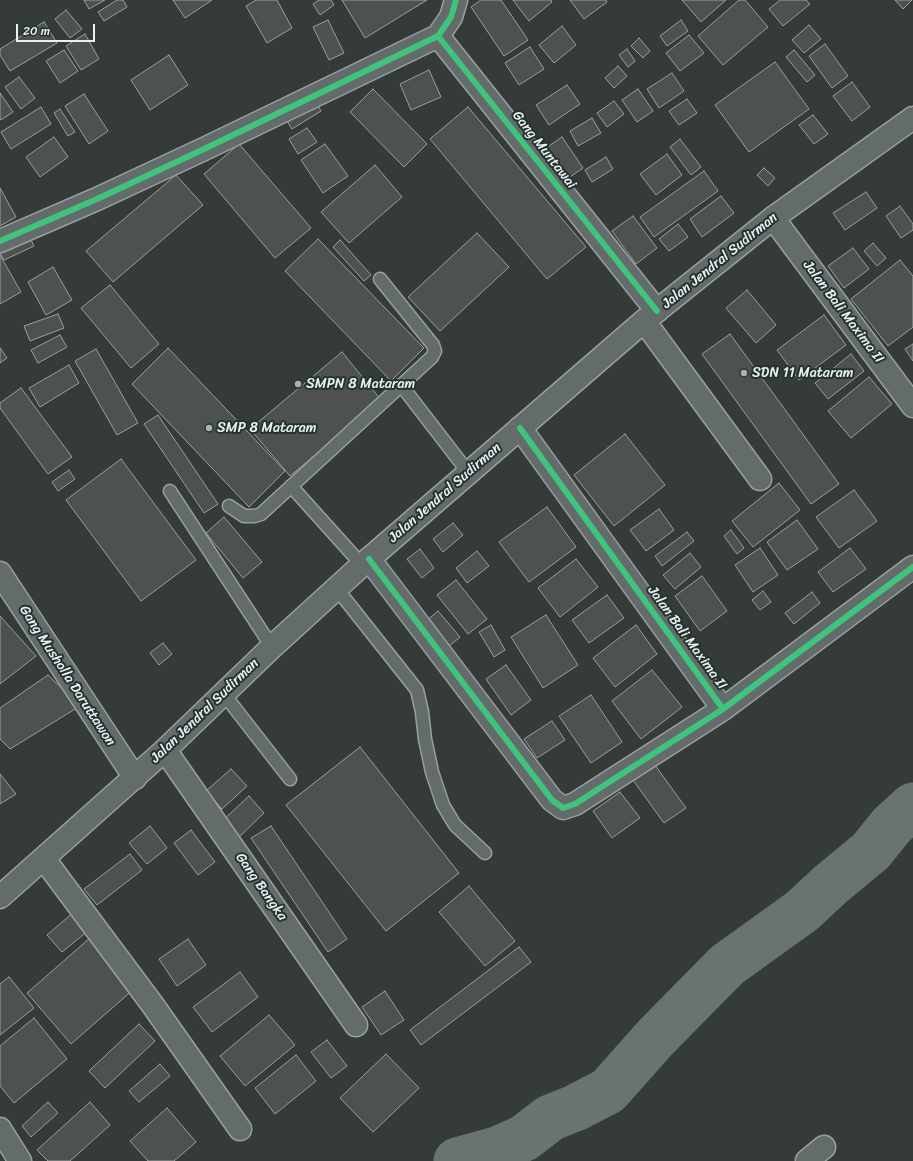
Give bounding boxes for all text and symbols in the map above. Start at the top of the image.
scale bar [18,16,97,42]
text: 20 m [23,20,50,42]
street label: Gang Muntawai [508,108,580,192]
street label: Jalan Jendral Sudirman [659,209,781,313]
street label: Jalan Bali Maxima II [799,257,887,367]
place label: SDN 11 Mataram [752,365,853,381]
marker: SDN 11 Mataram [739,368,749,378]
place label: SMPN 8 Mataram [306,376,415,392]
marker: SMPN 8 Mataram [293,379,303,389]
place label: SMP 8 Mataram [217,420,317,436]
marker: SMP 8 Mataram [204,423,214,433]
street label: Jalan Jendral Sudirman [385,440,505,546]
street label: Jalan Bali Maxima II [644,583,730,693]
street label: Gang Musholla Daruttawon [15,603,119,749]
street label: Jalan Jendral Sudirman [148,655,262,767]
street label: Gang Bangka [231,850,291,924]

